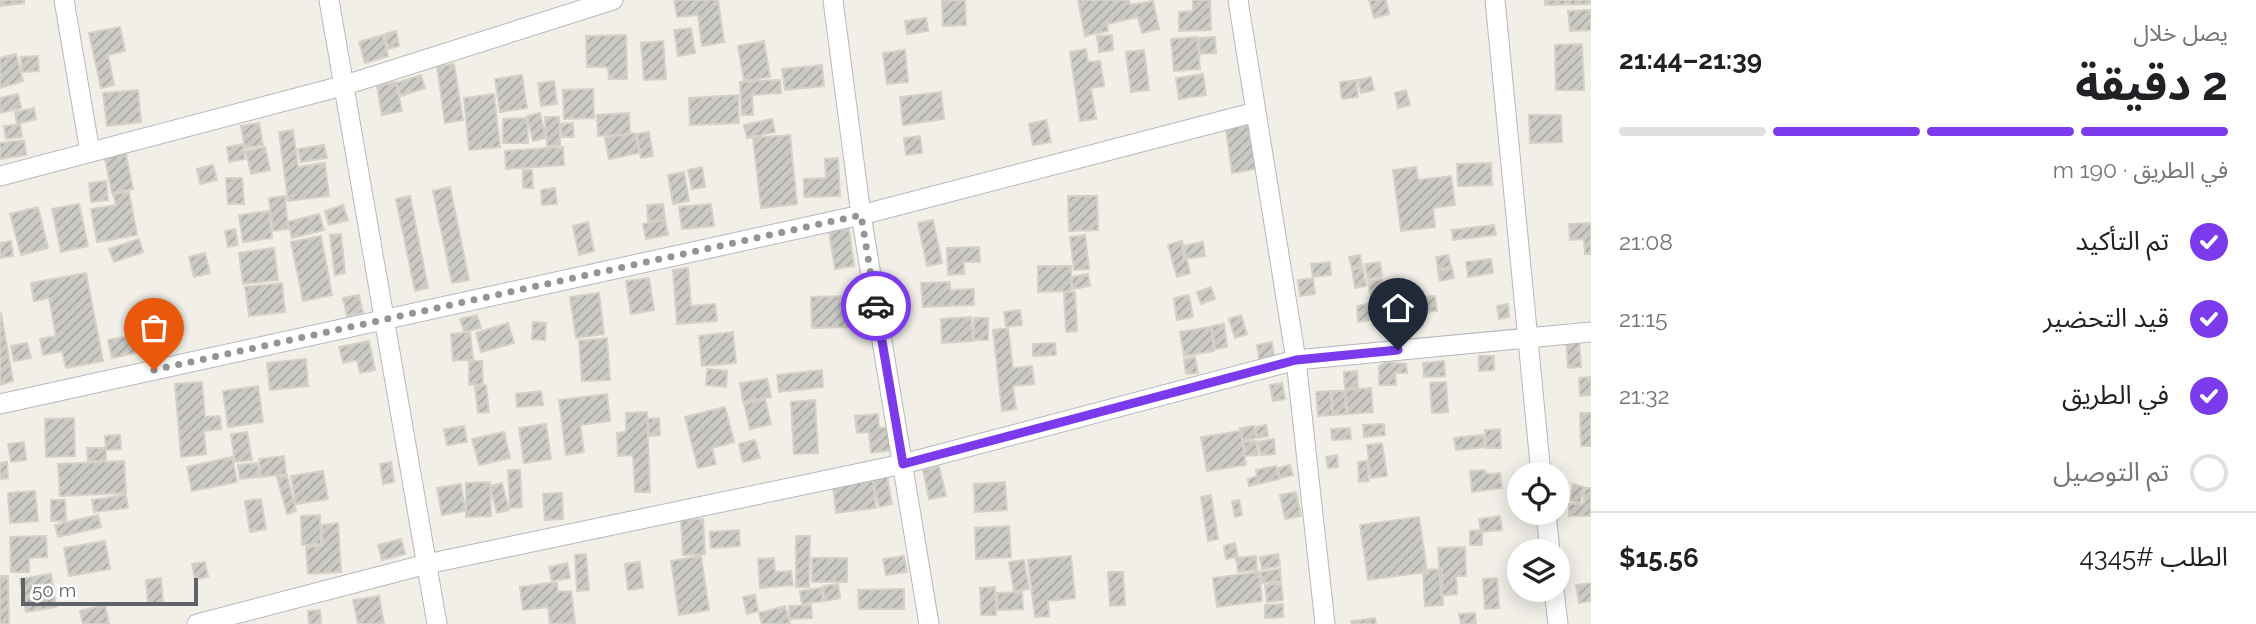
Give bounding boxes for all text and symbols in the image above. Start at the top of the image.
text: يصل خلال [2133,19,2228,46]
text: 21:39–21:44 [1619,45,1762,75]
text: 2 دقيقة [2075,57,2228,111]
text: في الطريق · 190 m [2053,156,2228,183]
icon: check [2190,223,2228,261]
text: تم التأكيد [2076,226,2169,256]
text: 21:08 [1619,228,1673,255]
courier [841,271,911,341]
pin [1368,278,1428,350]
icon: car [857,287,895,325]
icon: home [1379,289,1417,327]
pin [124,298,184,370]
icon: check [2190,300,2228,338]
text: قيد التحضير [2043,303,2169,333]
text: 21:15 [1619,305,1668,332]
icon: bag [135,309,173,347]
icon: check [2190,377,2228,415]
text: في الطريق [2062,380,2169,410]
text: 21:32 [1619,382,1669,409]
text: تم التوصيل [2053,457,2169,487]
map controls [1507,462,1570,602]
button: locate [1507,462,1570,525]
button: layers [1507,539,1570,602]
text: الطلب #4345 [2080,542,2228,572]
text: $15.56 [1619,543,1699,573]
scale bar [21,575,198,607]
text: 50 m [32,579,76,601]

